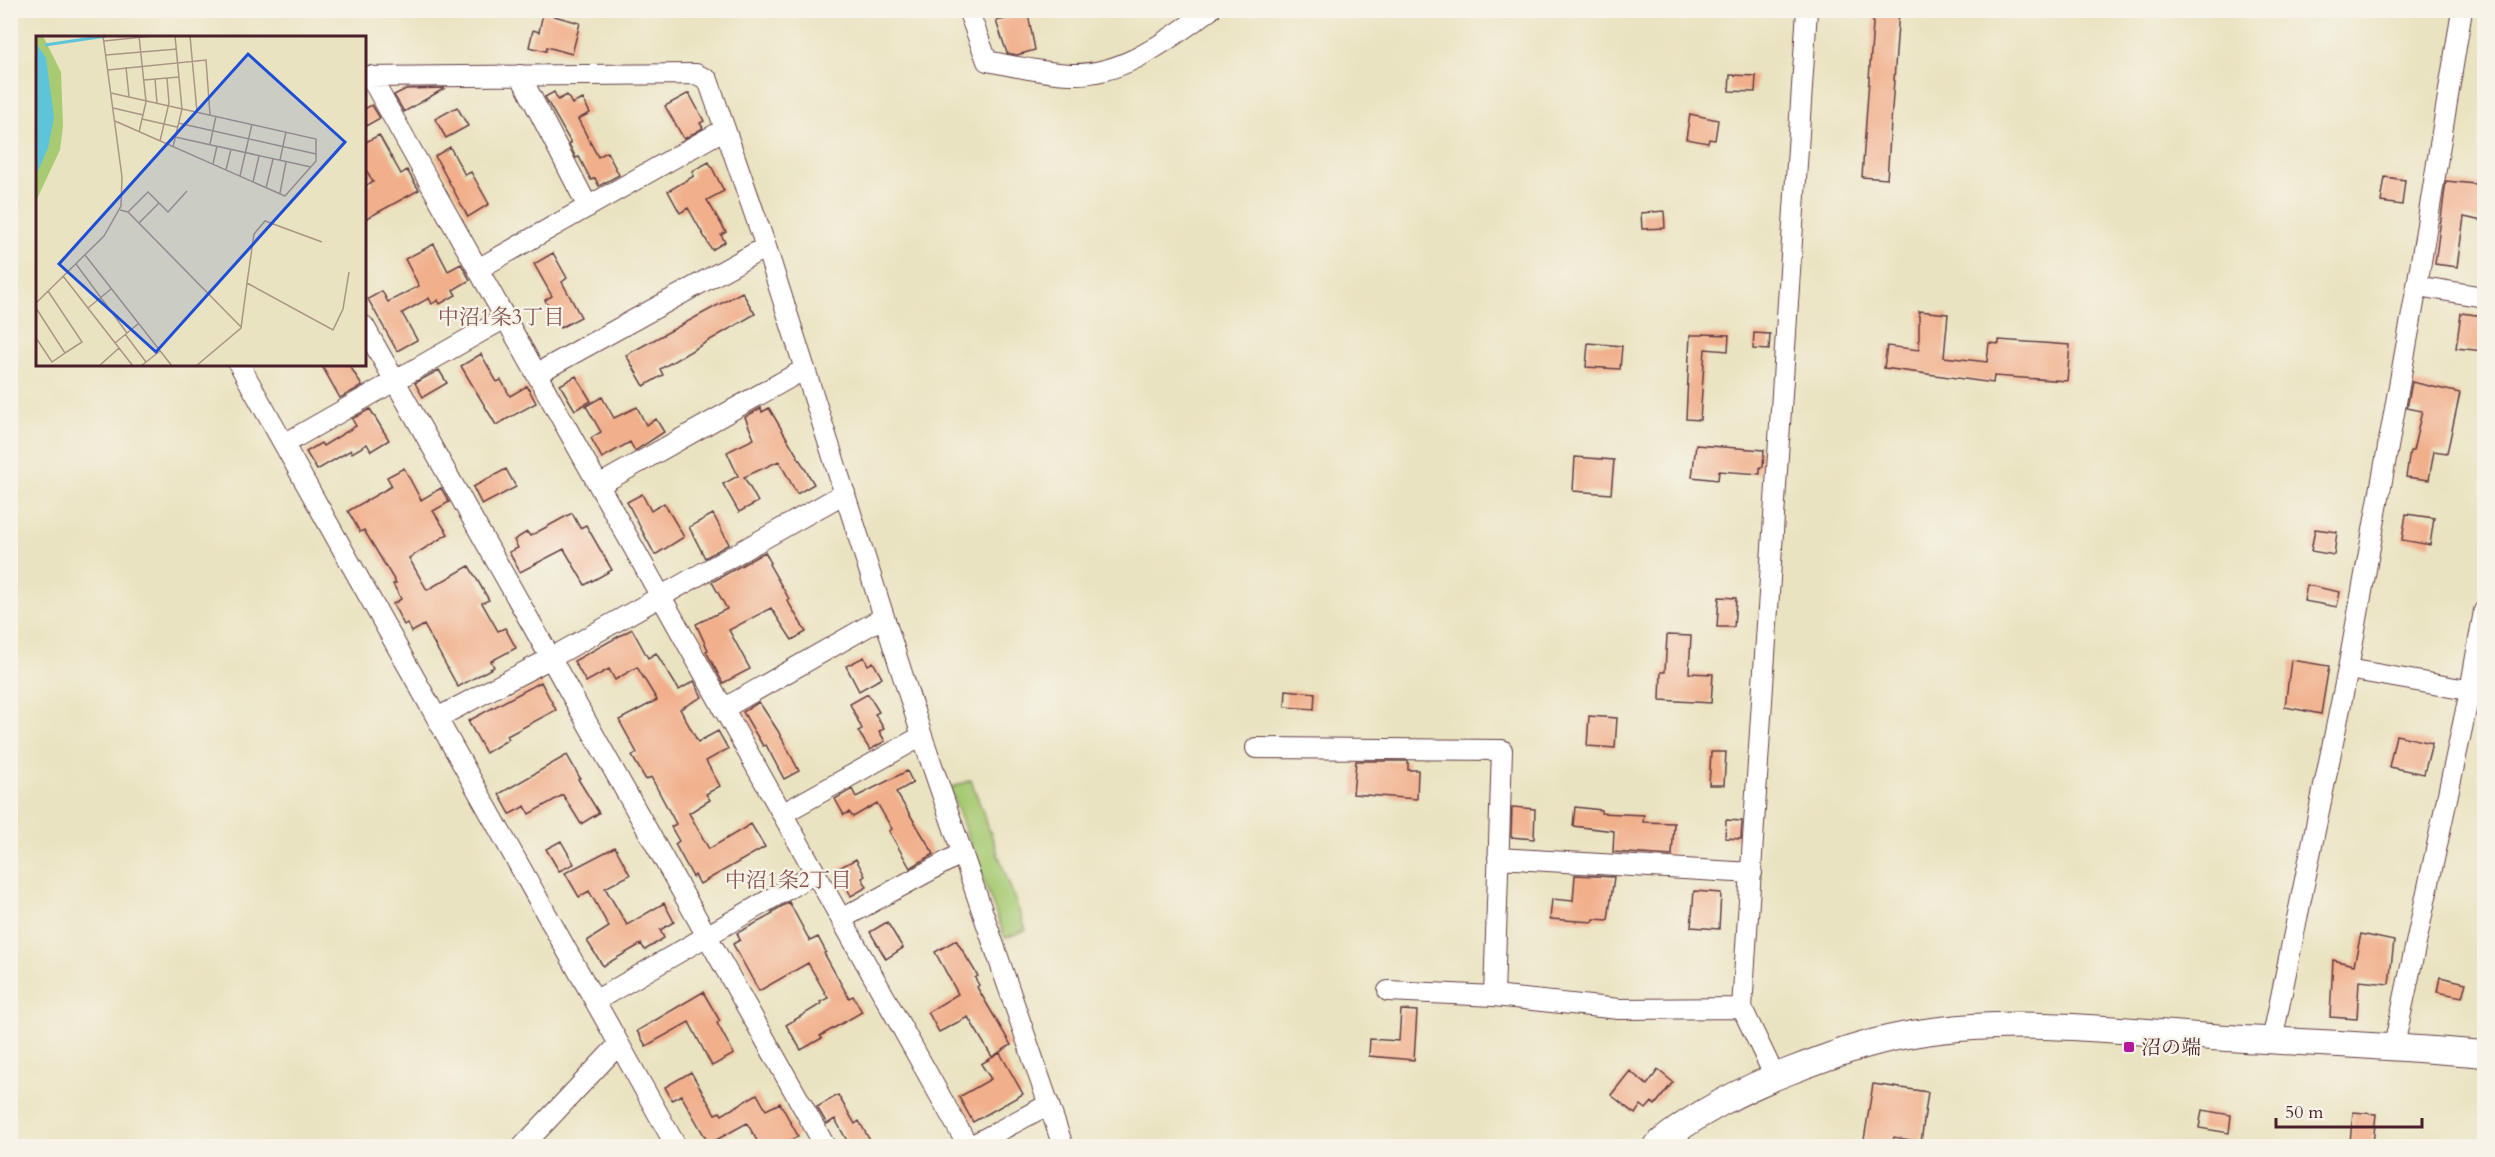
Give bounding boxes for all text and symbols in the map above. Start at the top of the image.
inset map [36,36,366,366]
district label: 中沼1条3丁目 [438,303,564,332]
district label: 中沼1条2丁目 [725,866,851,895]
place label: 沼の端 [2141,1034,2201,1061]
marker: 沼の端 [2122,1040,2136,1054]
scale bar [2276,1091,2422,1129]
text: 50 m [2285,1100,2324,1125]

